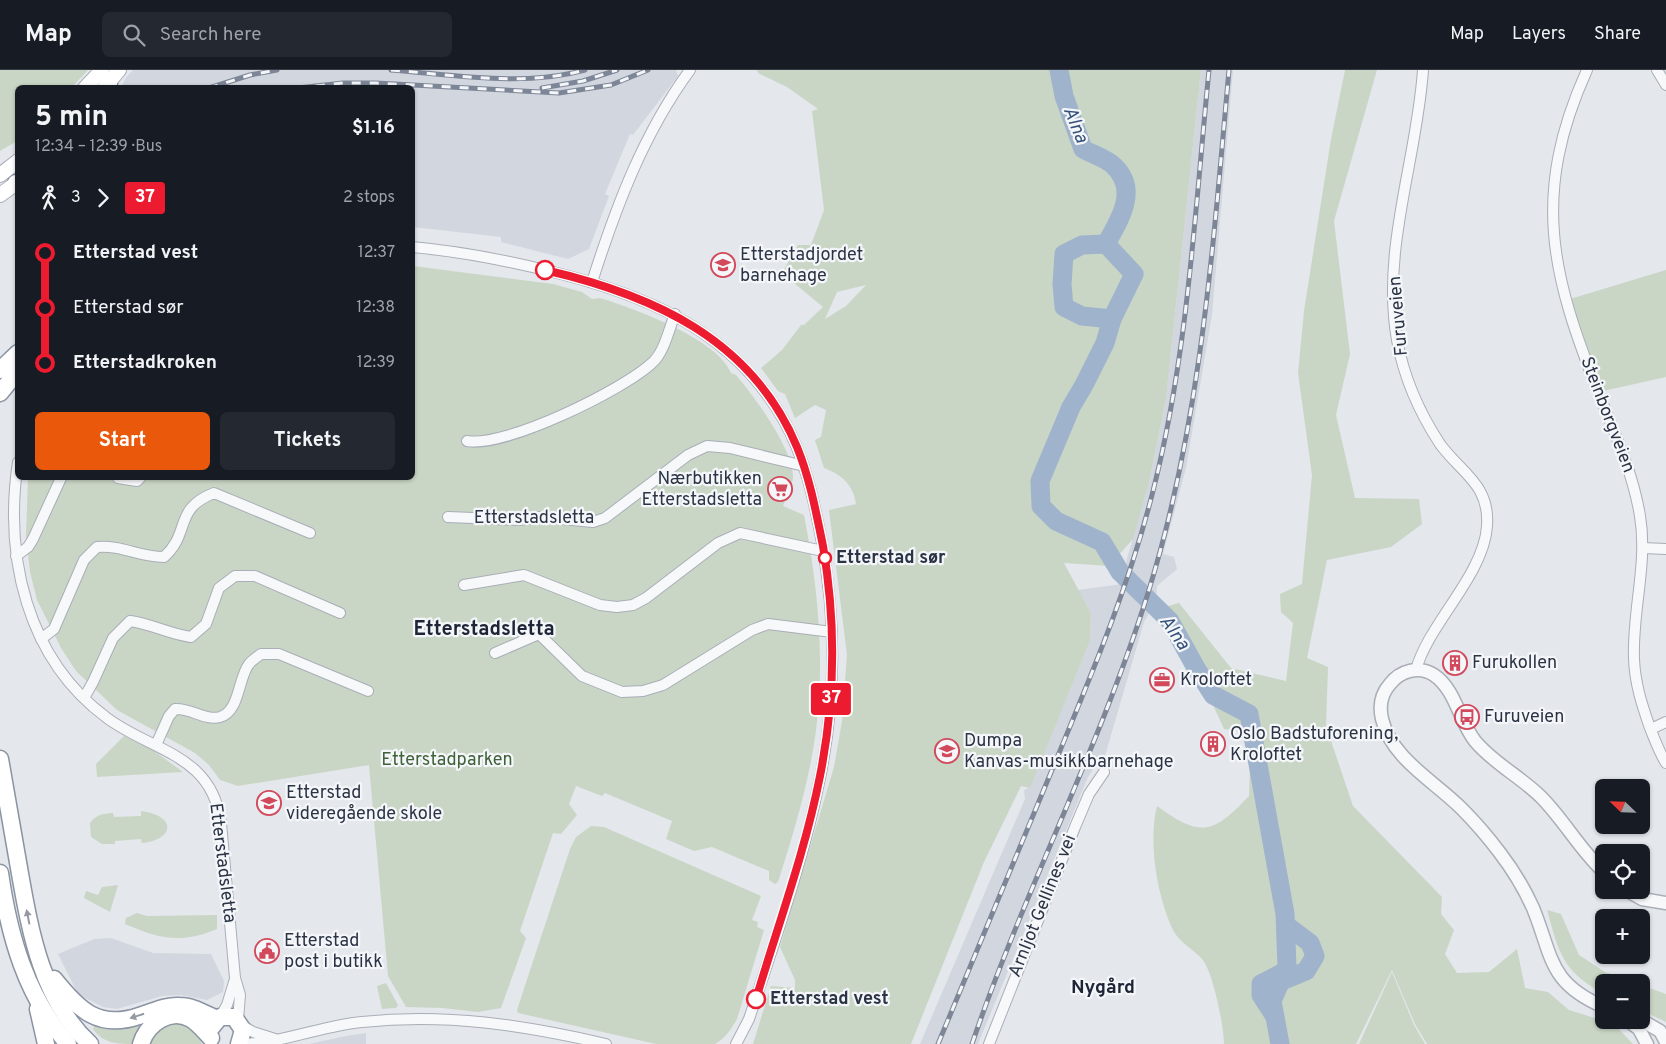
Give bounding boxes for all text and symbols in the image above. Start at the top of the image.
search box [102,12,452,57]
text: Map [25,20,72,50]
icon: search [120,21,148,49]
text: Search here [160,23,261,47]
text: Map [1450,23,1484,46]
text: Layers [1512,23,1566,46]
text: Share [1594,23,1641,46]
text: 5 min [35,100,108,136]
water label: Alna [1057,103,1093,147]
text: $1.16 [352,116,395,140]
text: 12:34 – 12:39 · Bus [35,137,162,157]
icon: walk [35,184,63,212]
icon: forward [89,184,117,212]
text: 37 [135,186,155,209]
text: 3 [71,188,81,208]
text: 2 stops [343,188,395,208]
text: Etterstad vest [73,241,198,265]
text: 12:37 [358,243,395,263]
place label: Etterstadjordet barnehage [740,244,863,288]
school or university icon: Etterstadjordet barnehage [710,252,736,278]
unlabelled marker [535,260,555,280]
street label: Furuveien [1384,275,1414,357]
text: Etterstad sør [73,296,184,320]
text: 12:38 [356,298,395,318]
text: Etterstadkroken [73,351,217,375]
text: 12:39 [357,353,395,373]
street label: Steinborgveien [1574,354,1640,476]
button: Start [35,412,210,470]
button: Tickets [220,412,395,470]
place label: Nærbutikken Etterstadsletta [641,468,762,512]
supermarket icon: Nærbutikken Etterstadsletta [767,476,793,502]
street label: Etterstadsletta [474,507,594,530]
place label: Etterstad sør [836,547,946,570]
marker: Etterstad sør [818,551,832,565]
water label: Alna [1153,611,1195,655]
district label: Etterstadsletta [413,617,555,643]
building icon: Furukollen [1442,650,1468,676]
place label: Furukollen [1472,652,1557,675]
office icon: Kroloftet [1149,667,1175,693]
place label: Kroloftet [1180,669,1252,692]
line badge: 37 [808,683,854,715]
text: 37 [821,687,841,710]
bus stop icon: Furuveien [1454,704,1480,730]
place label: Furuveien [1484,706,1564,729]
place label: Oslo Badstuforening, Kroloftet [1230,723,1398,767]
place label: Dumpa Kanvas-musikkbarnehage [964,730,1174,774]
building icon: Oslo Badstuforening, Kroloftet [1200,731,1226,757]
school or university icon: Dumpa Kanvas-musikkbarnehage [934,738,960,764]
park label: Etterstadparken [381,749,513,772]
north arrow [1595,779,1650,834]
map controls [1595,779,1650,1029]
place label: Etterstad videregående skole [286,782,442,826]
school or university icon: Etterstad videregående skole [256,790,282,816]
street label: Etterstadsletta [203,802,241,924]
street label: Arnljot Gellines vei [1004,831,1082,981]
button: locate [1595,844,1650,899]
one-way arrow [24,909,32,925]
button: + [1595,909,1650,964]
place label: Etterstad post i butikk [284,930,383,974]
public building icon: Etterstad post i butikk [254,938,280,964]
button: − [1595,974,1650,1029]
district label: Nygård [1071,976,1135,1000]
place label: Etterstad vest [770,988,889,1011]
marker: Etterstad vest [746,989,766,1009]
one-way arrow [130,1013,145,1021]

